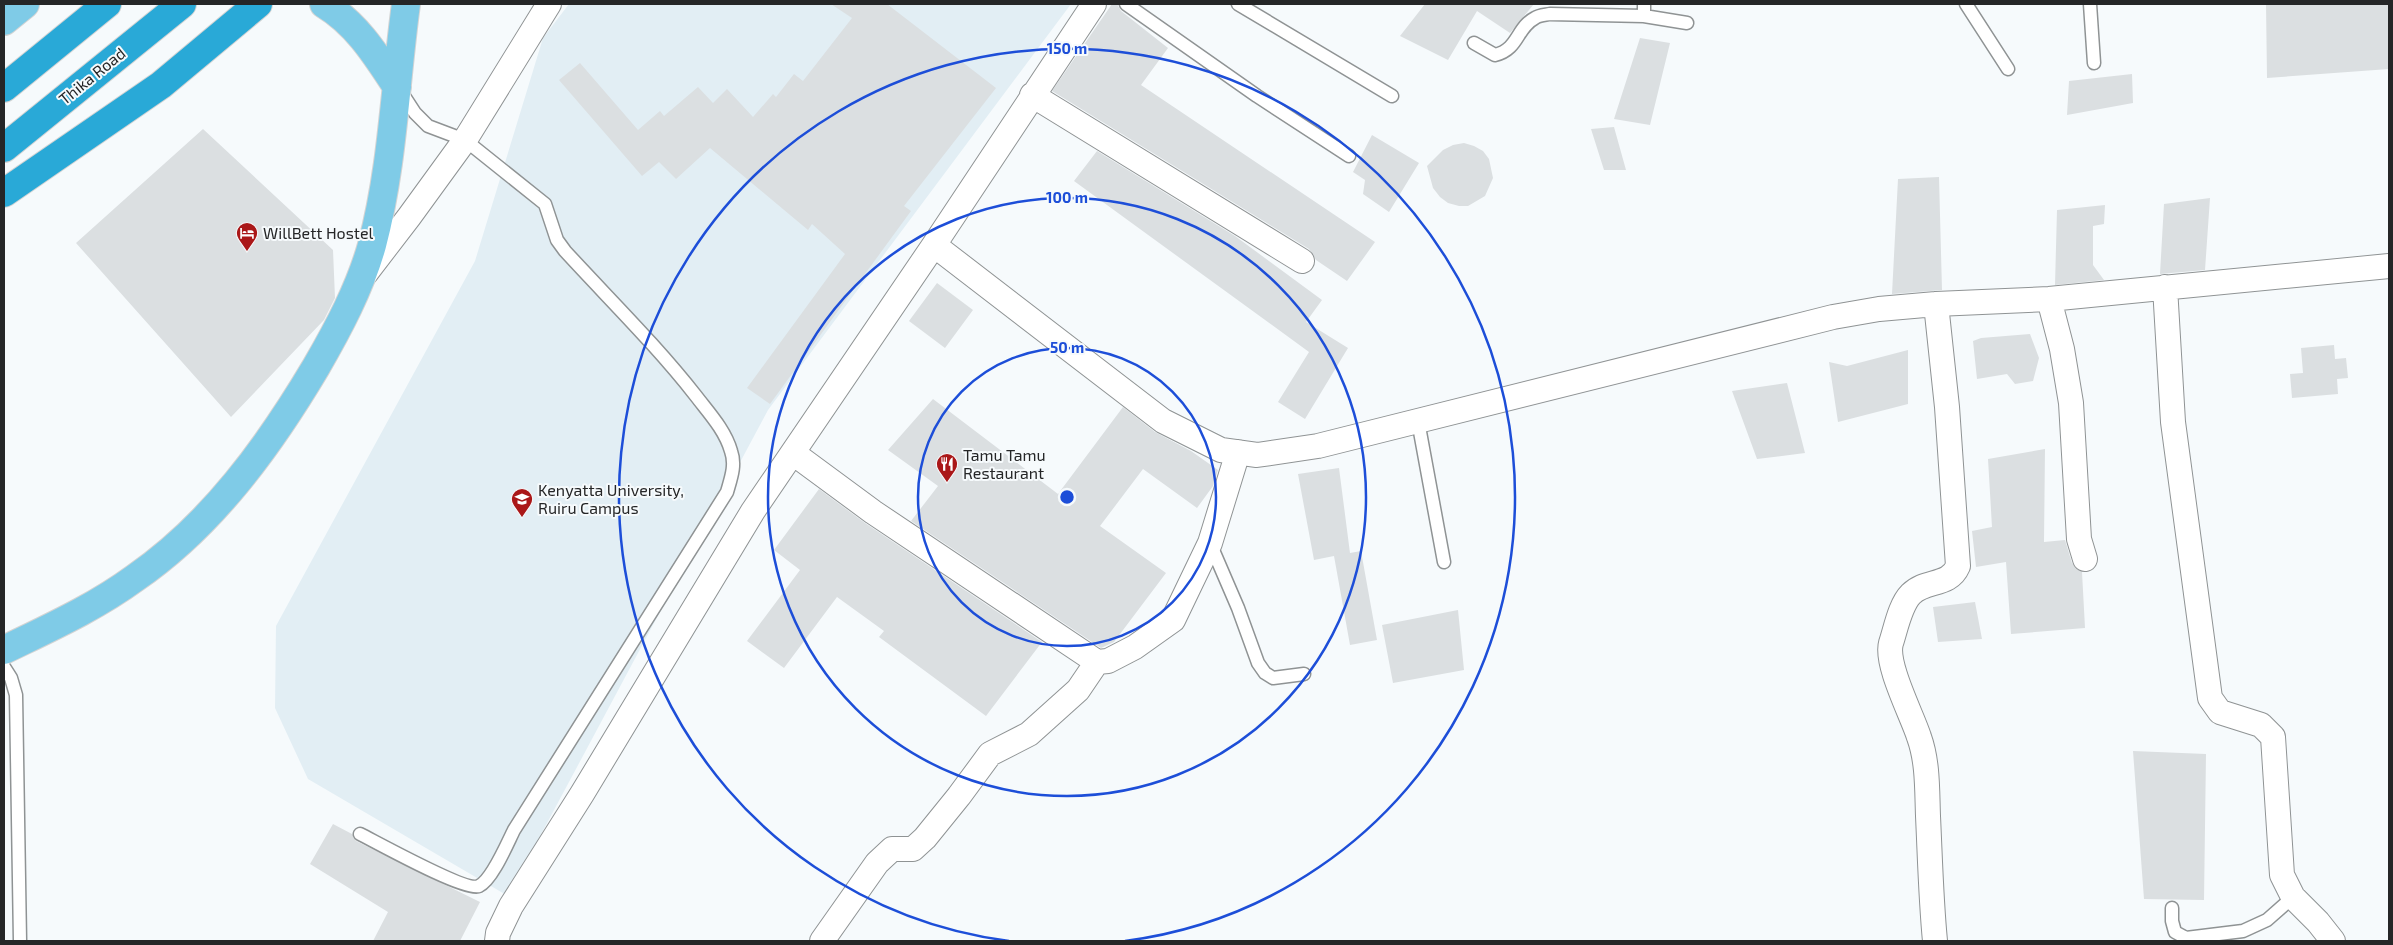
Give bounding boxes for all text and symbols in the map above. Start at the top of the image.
text: 150 m [1047,39,1087,57]
street label: Thika Road [55,43,129,108]
text: 100 m [1046,188,1088,206]
hotel icon: WillBett Hostel [235,221,259,252]
place label: WillBett Hostel [263,223,374,242]
text: 50 m [1050,338,1084,356]
place label: Tamu Tamu Restaurant [963,445,1046,482]
restaurant icon: Tamu Tamu Restaurant [935,452,959,483]
place label: Kenyatta University, Ruiru Campus [538,480,684,517]
school or university icon: Kenyatta University, Ruiru Campus [510,487,534,518]
centre of rings [1058,488,1076,506]

